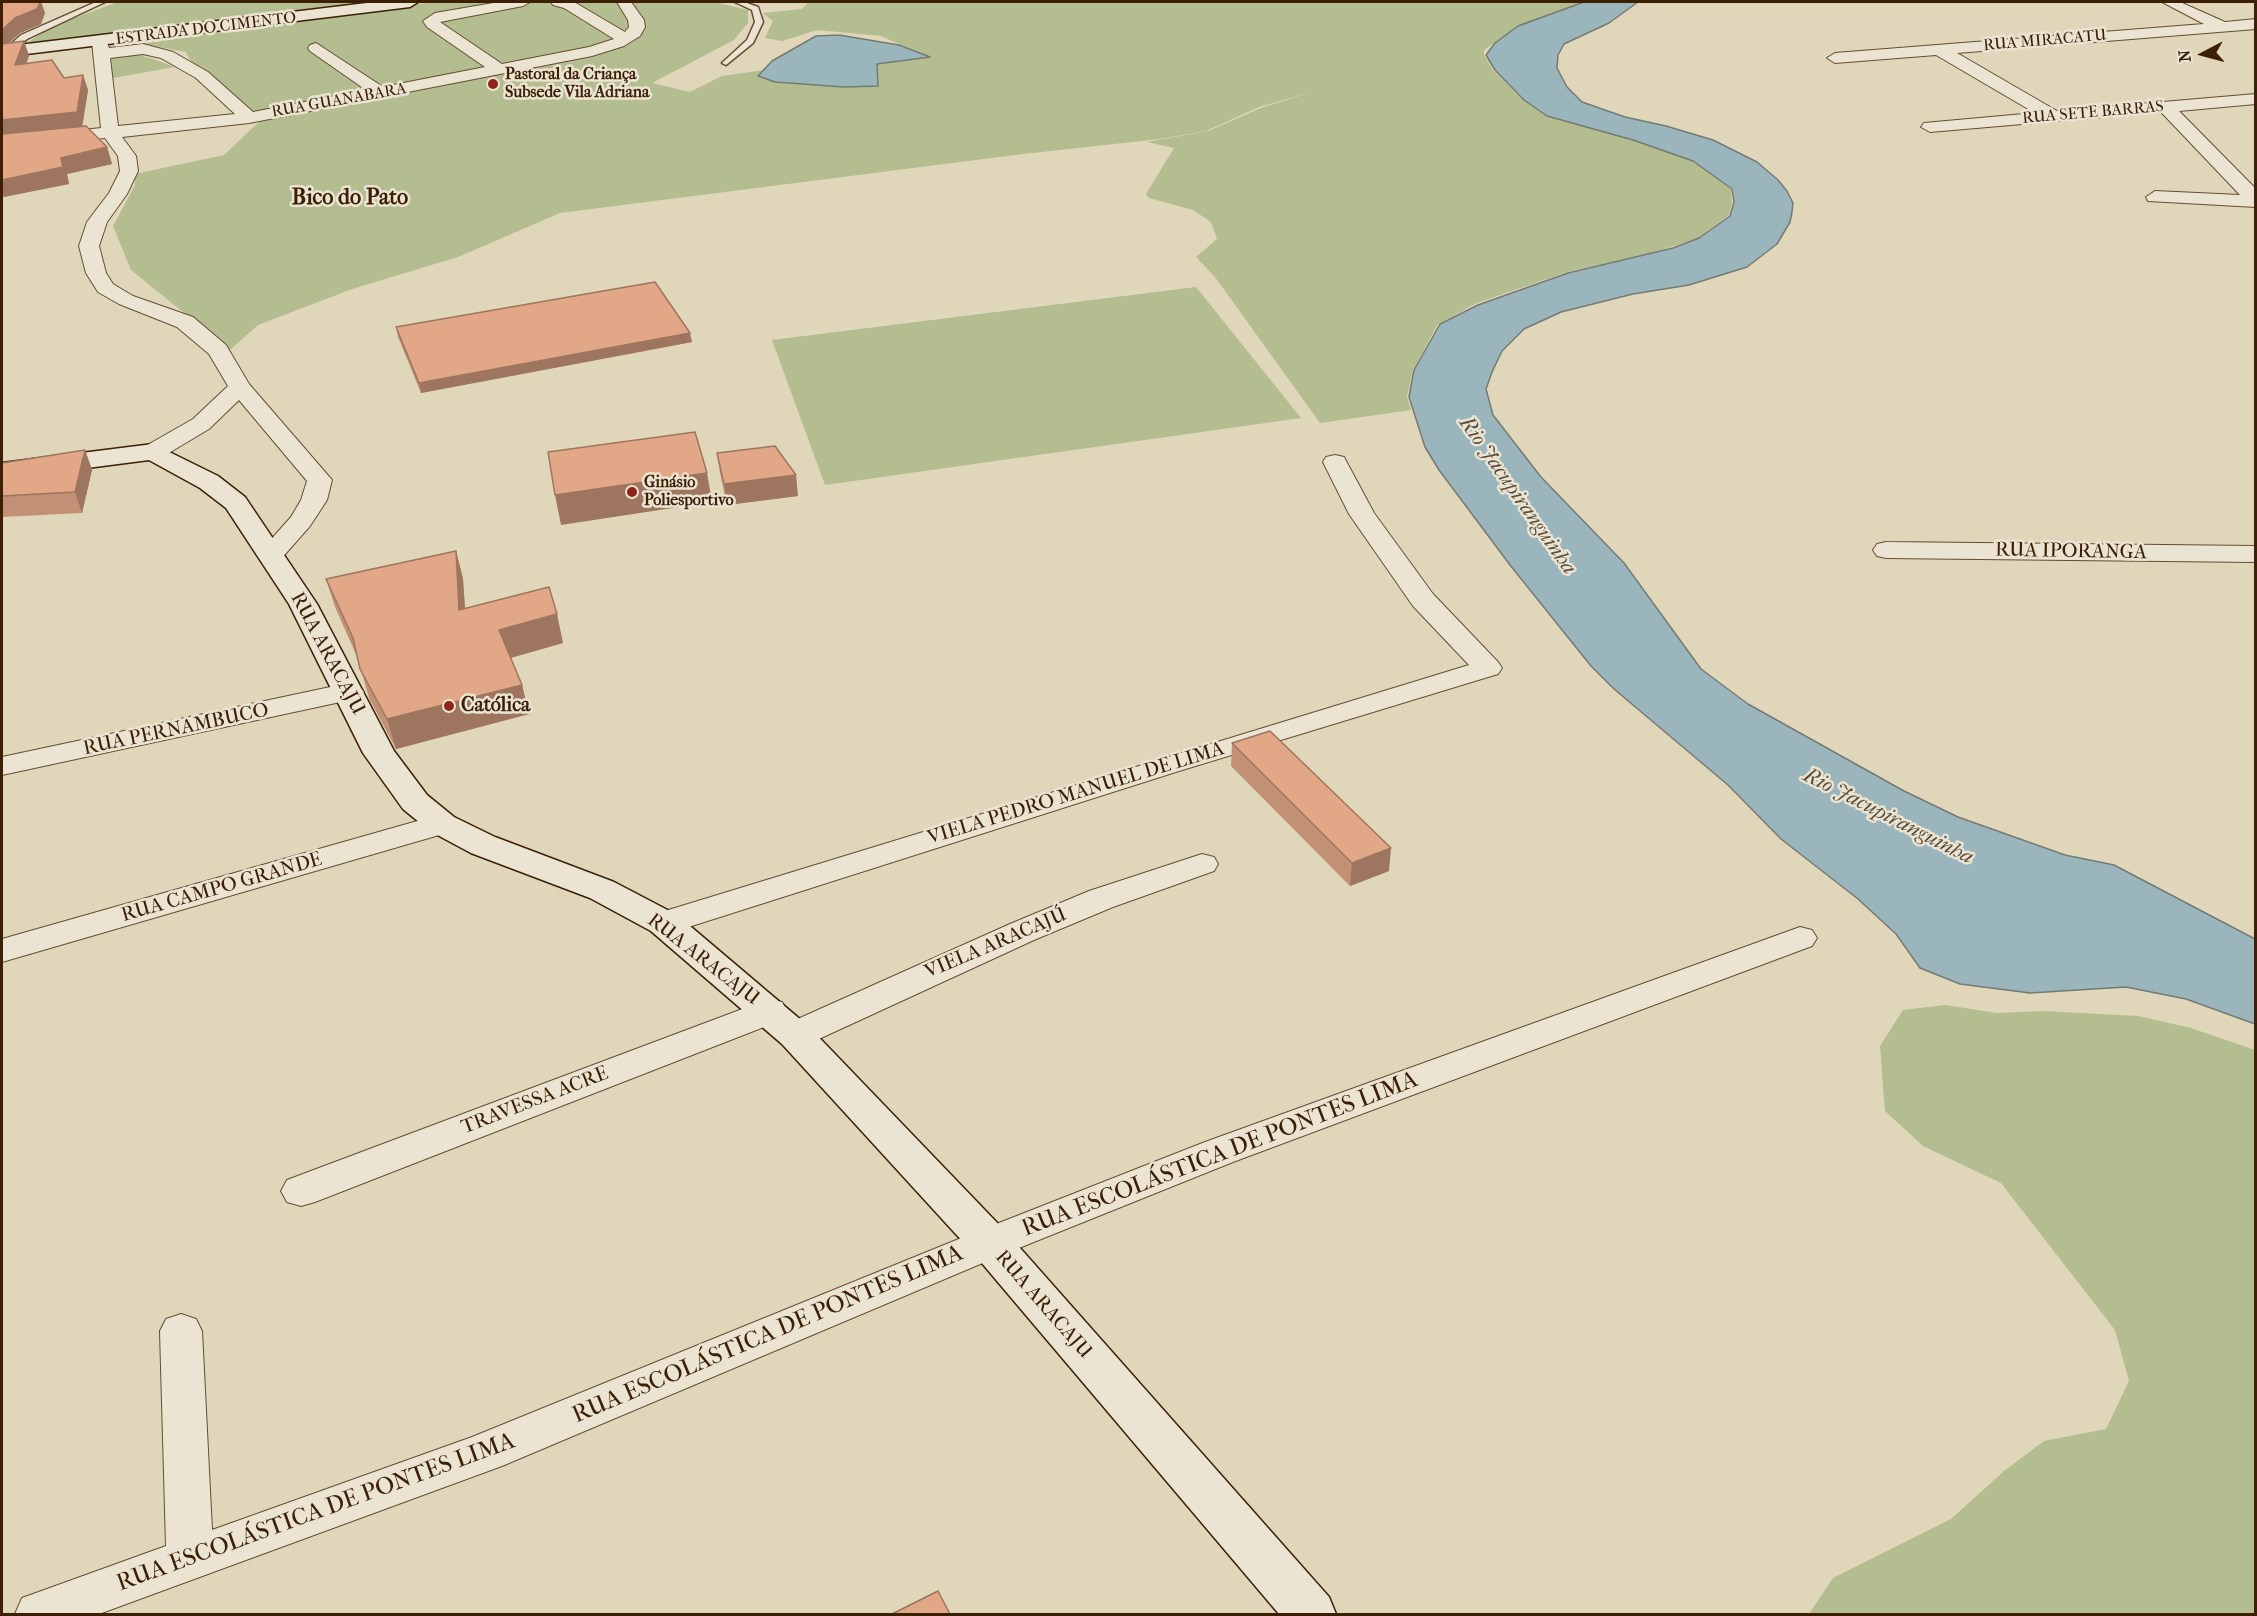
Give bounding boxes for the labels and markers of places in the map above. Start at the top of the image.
place label: Pastoral da Criança Subsede Vila Adriana [505,65,650,103]
marker: Pastoral da Criança Subsede Vila Adriana [486,77,500,91]
place label: Ginásio Poliesportivo [644,473,734,511]
marker: Ginásio Poliesportivo [625,485,639,499]
place label: Católica [461,694,530,718]
marker: Católica [442,699,456,713]

